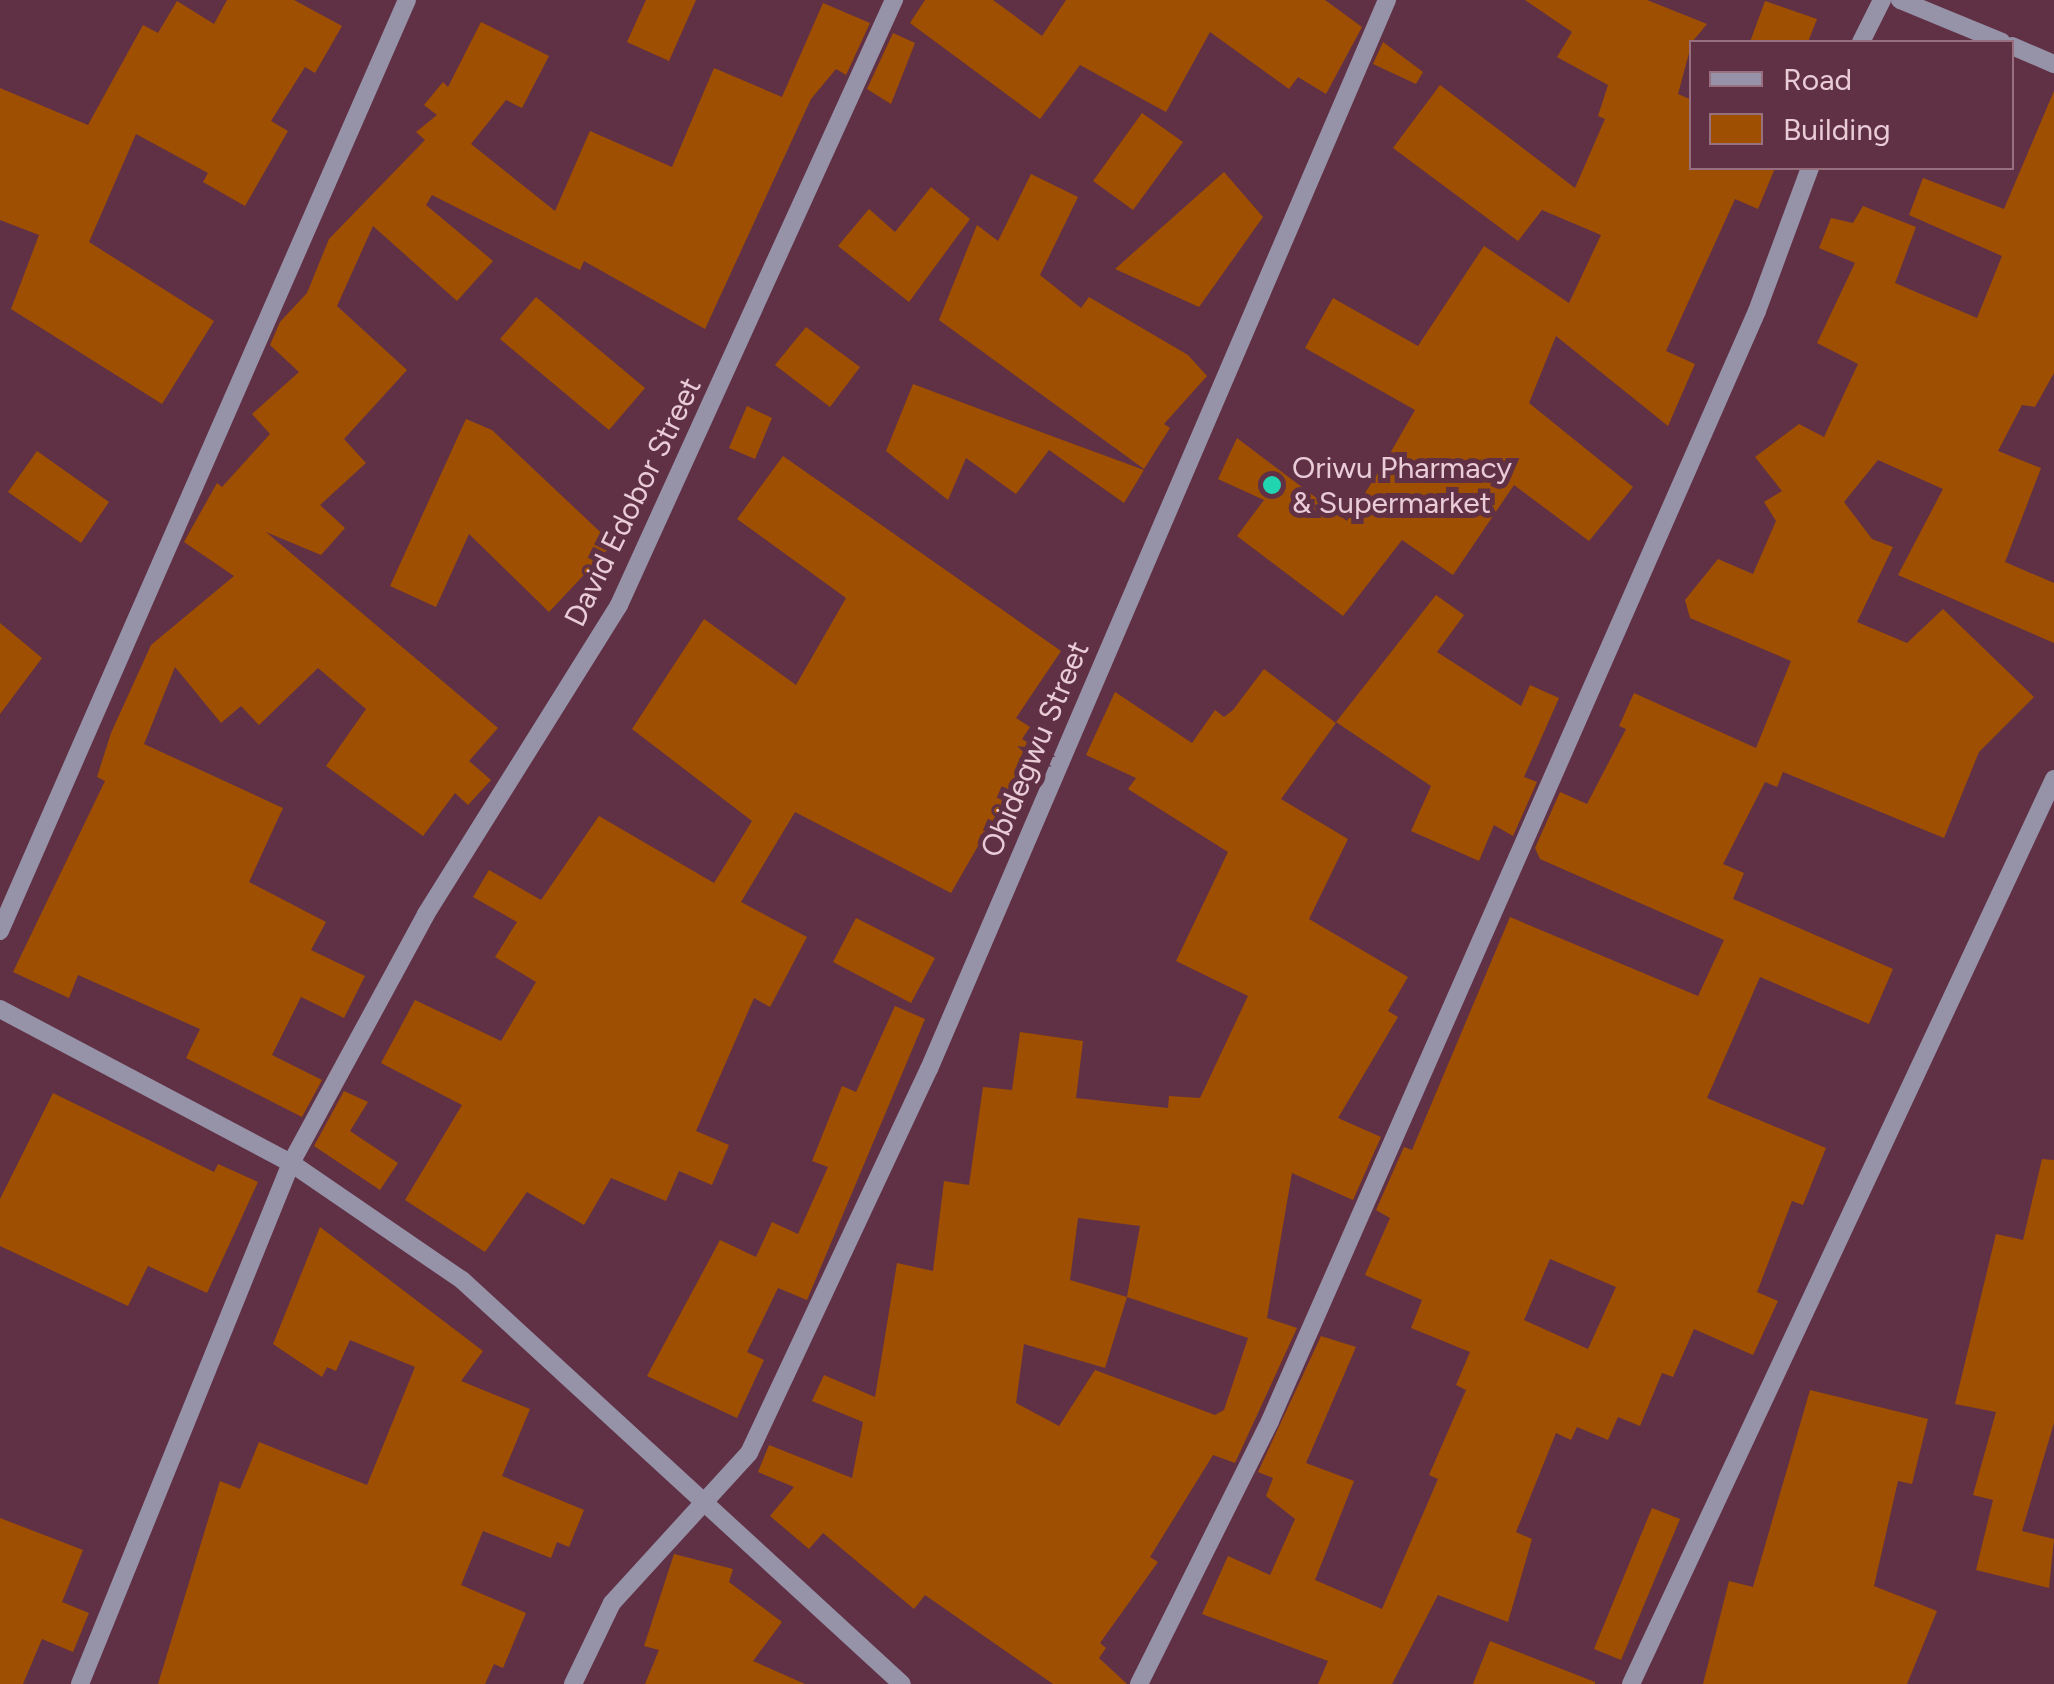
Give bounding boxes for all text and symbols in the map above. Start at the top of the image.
legend [1689,40,2014,170]
text: Road [1783,61,1852,98]
text: Building [1783,111,1891,148]
street label: David Edobor Street [557,372,709,632]
place label: Oriwu Pharmacy & Supermarket [1292,450,1512,520]
marker: Oriwu Pharmacy & Supermarket [1261,474,1283,496]
street label: Obidegwu Street [973,636,1097,862]

